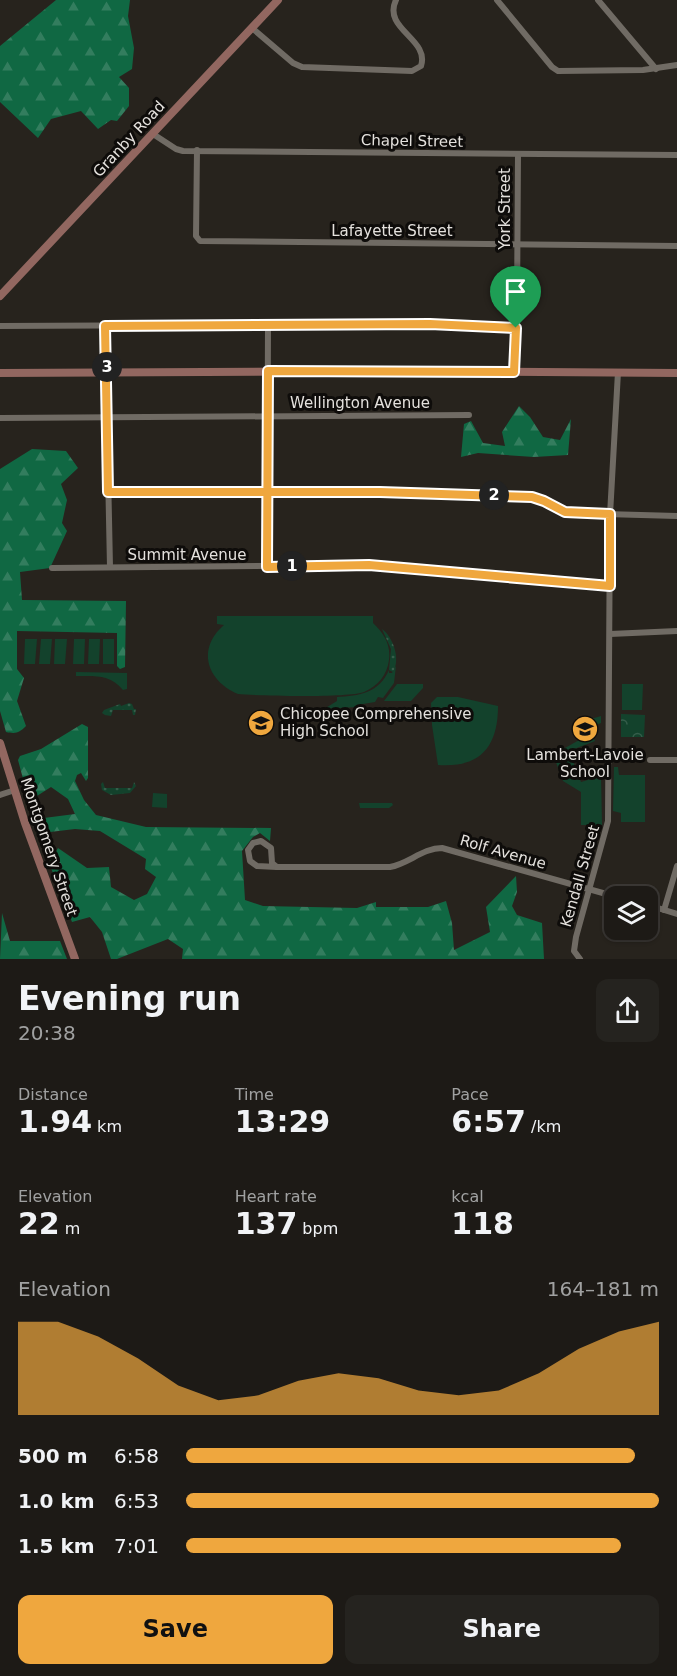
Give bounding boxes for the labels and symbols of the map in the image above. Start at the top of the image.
street label: Granby Road [89,97,169,181]
street label: Chapel Street [361,131,463,151]
street label: York Street [496,168,514,251]
street label: Lafayette Street [331,222,453,240]
pin [490,266,541,328]
pin: 3 [92,352,122,382]
street label: Wellington Avenue [290,394,430,412]
pin: 2 [479,480,509,510]
street label: Summit Avenue [128,546,246,564]
pin: 1 [277,551,307,581]
place label: Chicopee Comprehensive High School [280,705,472,740]
school or university icon: Chicopee Comprehensive High School [246,708,276,738]
school or university icon: Lambert-Lavoie School [570,714,600,744]
place label: Lambert-Lavoie School [526,746,644,781]
street label: Montgomery Street [17,775,81,919]
street label: Kendall Street [557,823,603,929]
street label: Rolf Avenue [458,831,548,873]

